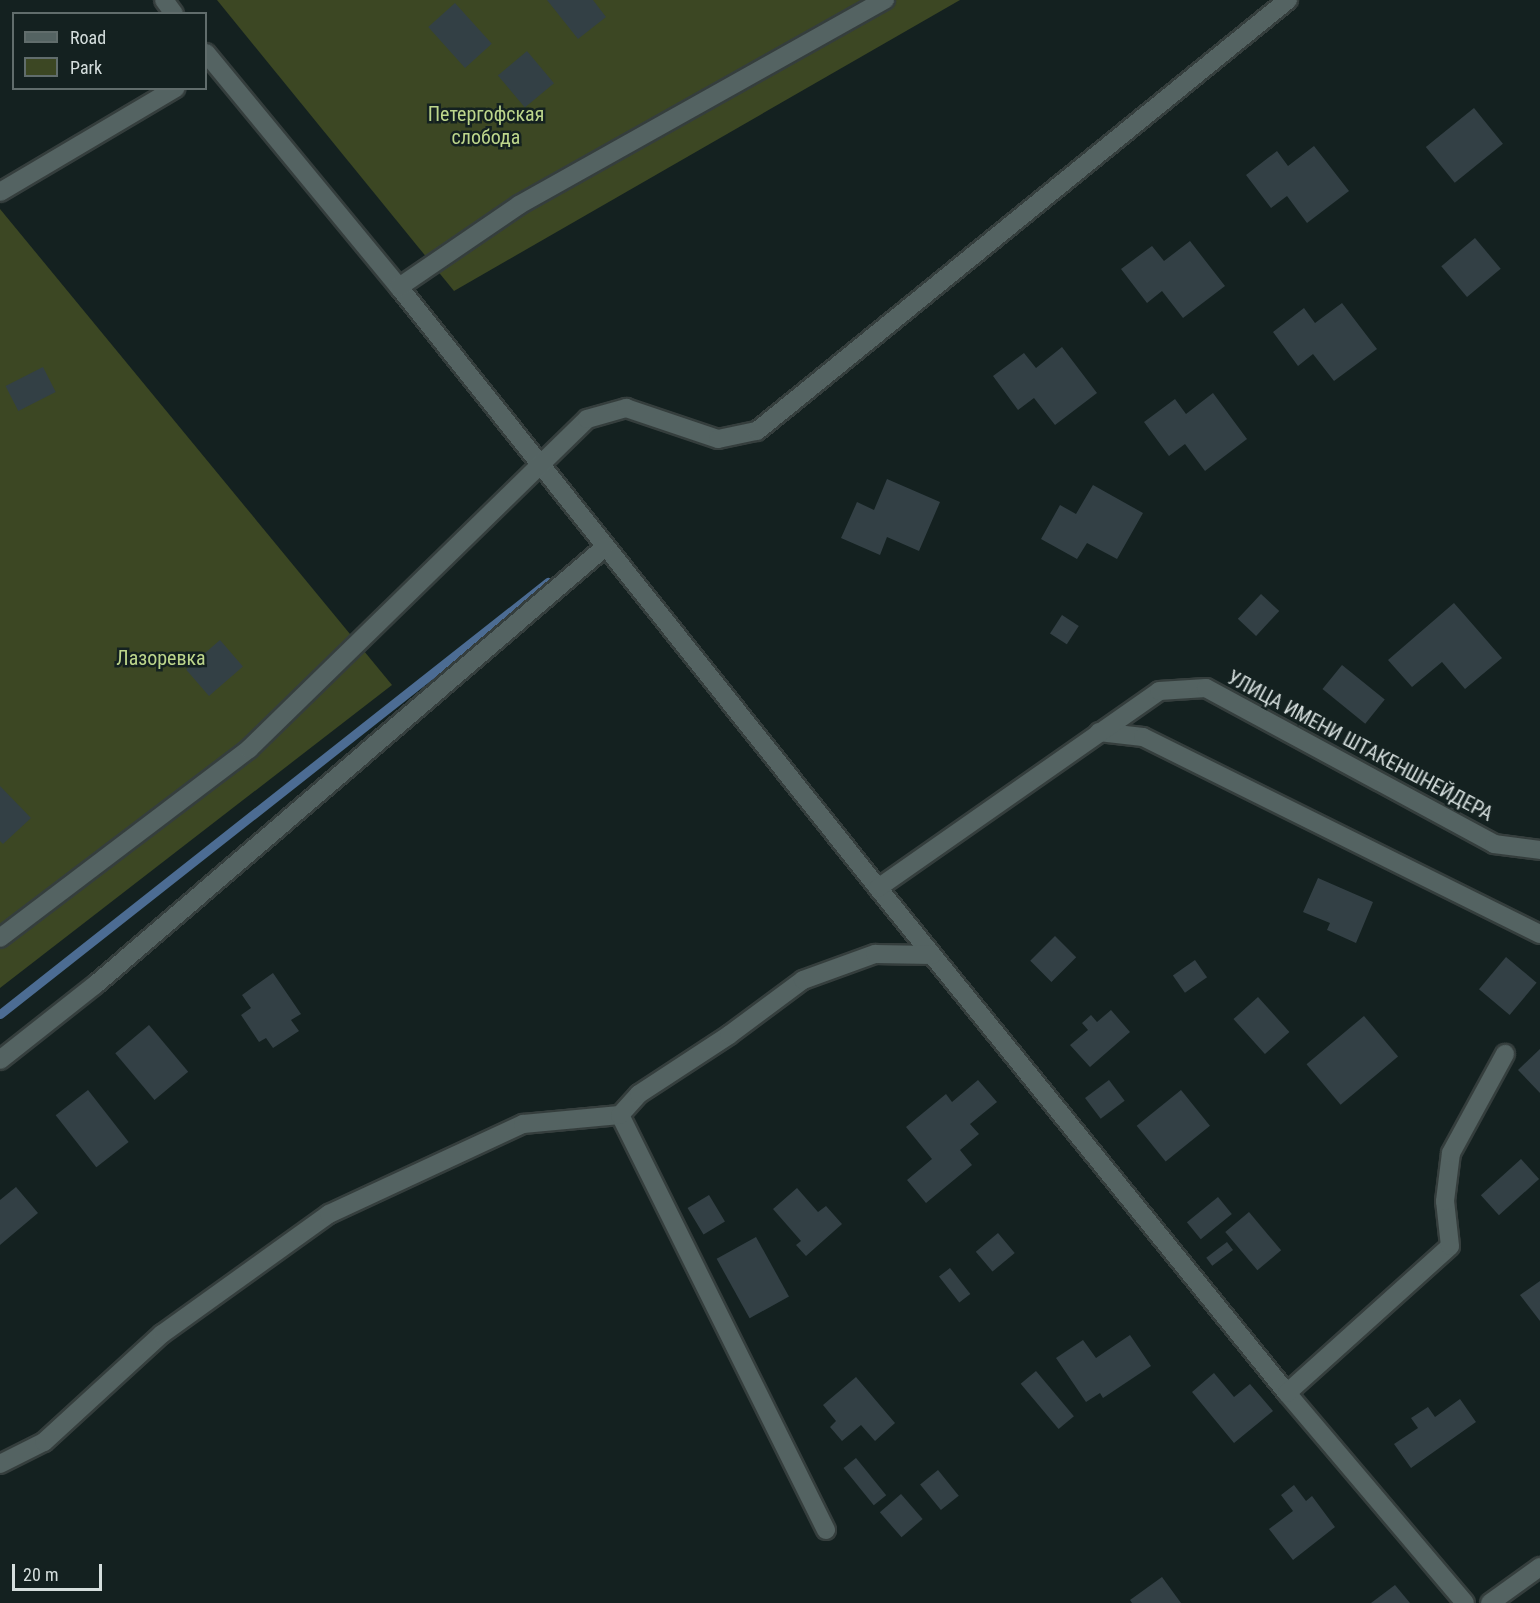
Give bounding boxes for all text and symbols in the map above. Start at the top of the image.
legend [12,12,207,90]
text: Road [70,27,106,48]
text: Park [70,57,102,78]
park label: Петергофская слобода [428,103,544,150]
park label: Лазоревка [116,646,206,670]
street label: УЛИЦА ИМЕНИ ШТАКЕНШНЕЙДЕРА [1223,666,1497,826]
scale bar [15,1552,105,1590]
text: 20 m [23,1564,58,1585]

